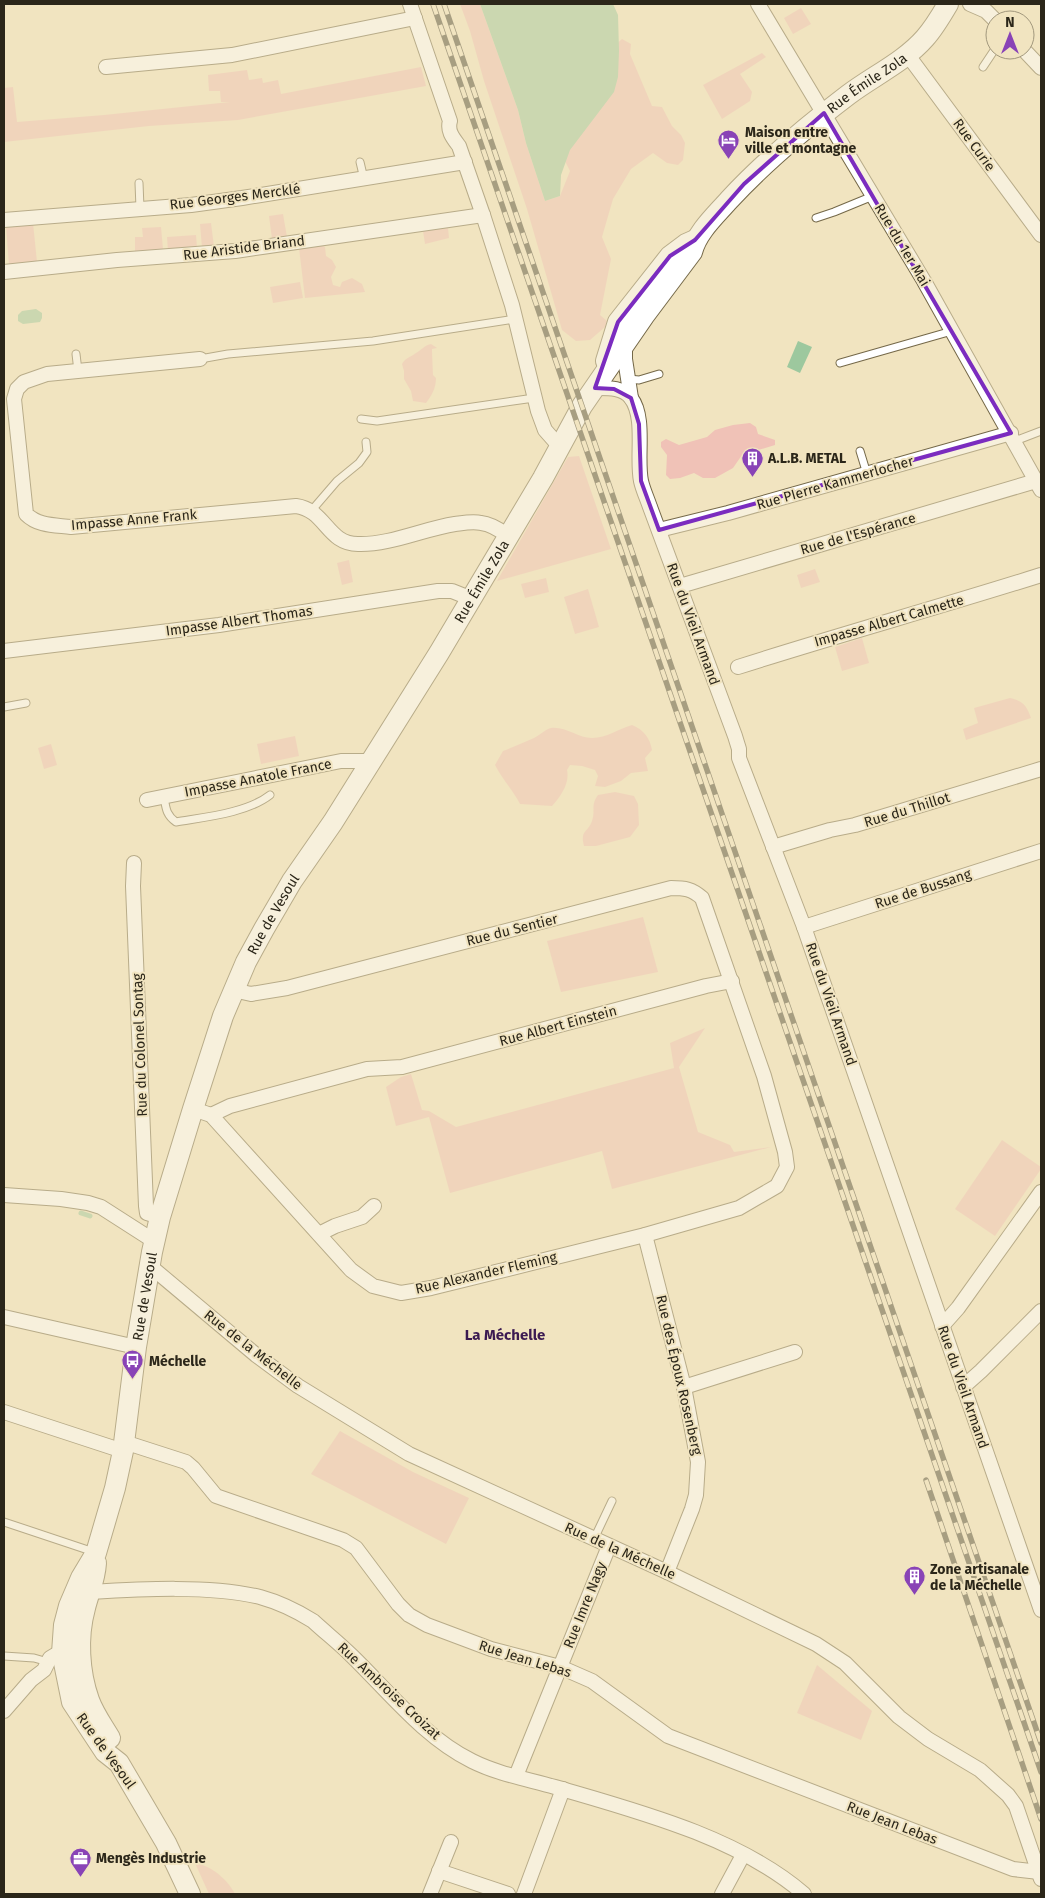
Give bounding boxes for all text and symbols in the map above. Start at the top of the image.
north arrow [985,10,1035,60]
text: N [1005,14,1015,31]
street label: Rue Émile Zola [823,49,910,117]
street label: Rue Curie [949,115,999,175]
place label: Maison entre ville et montagne [744,124,857,157]
hotel icon: Maison entre ville et montagne [717,128,741,159]
street label: Rue Georges Mercklé [169,181,301,213]
street label: Rue du 1er Mai [871,201,933,289]
street label: Rue Aristide Briand [182,232,306,264]
building icon: A.L.B. METAL [740,446,764,477]
place label: A.L.B. METAL [767,450,846,467]
street label: Rue PIerre Kammerlocher [755,452,916,514]
street label: Impasse Anne Frank [70,506,198,534]
street label: Rue de l'Espérance [798,509,918,559]
street label: Rue Émile Zola [450,537,513,626]
street label: Rue du Vieil Armand [663,561,723,687]
street label: Impasse Albert Calmette [812,592,966,650]
street label: Impasse Albert Thomas [165,602,314,640]
street label: Impasse Anatole France [183,755,333,801]
street label: Rue du Thillot [862,789,953,831]
street label: Rue de Bussang [873,865,974,913]
street label: Rue de Vesoul [243,871,303,957]
street label: Rue du Sentier [464,910,560,950]
street label: Rue du Vieil Armand [802,940,860,1068]
street label: Rue du Colonel Sontag [129,972,151,1117]
street label: Rue Albert Einstein [497,1002,619,1050]
street label: Rue Alexander Fleming [414,1248,559,1298]
street label: Rue de Vesoul [129,1251,160,1342]
street label: Rue des Époux Rosenberg [652,1293,707,1457]
street label: Rue de la Méchelle [201,1306,305,1394]
street label: Rue du Vieil Armand [934,1323,992,1451]
district label: La Méchelle [465,1326,545,1344]
bus stop icon: Méchelle [121,1349,145,1380]
place label: Méchelle [149,1353,206,1370]
street label: Rue de la Méchelle [562,1519,678,1583]
street label: Rue Imre Nagy [560,1559,610,1651]
place label: Zone artisanale de la Méchelle [930,1561,1029,1594]
building icon: Zone artisanale de la Méchelle [902,1565,926,1596]
street label: Rue Jean Lebas [477,1637,574,1681]
street label: Rue Ambroise Croizat [334,1639,445,1744]
street label: Rue de Vesoul [73,1710,139,1792]
street label: Rue Jean Lebas [844,1798,940,1848]
office icon: Mengès Industrie [68,1846,92,1877]
place label: Mengès Industrie [96,1850,206,1867]

